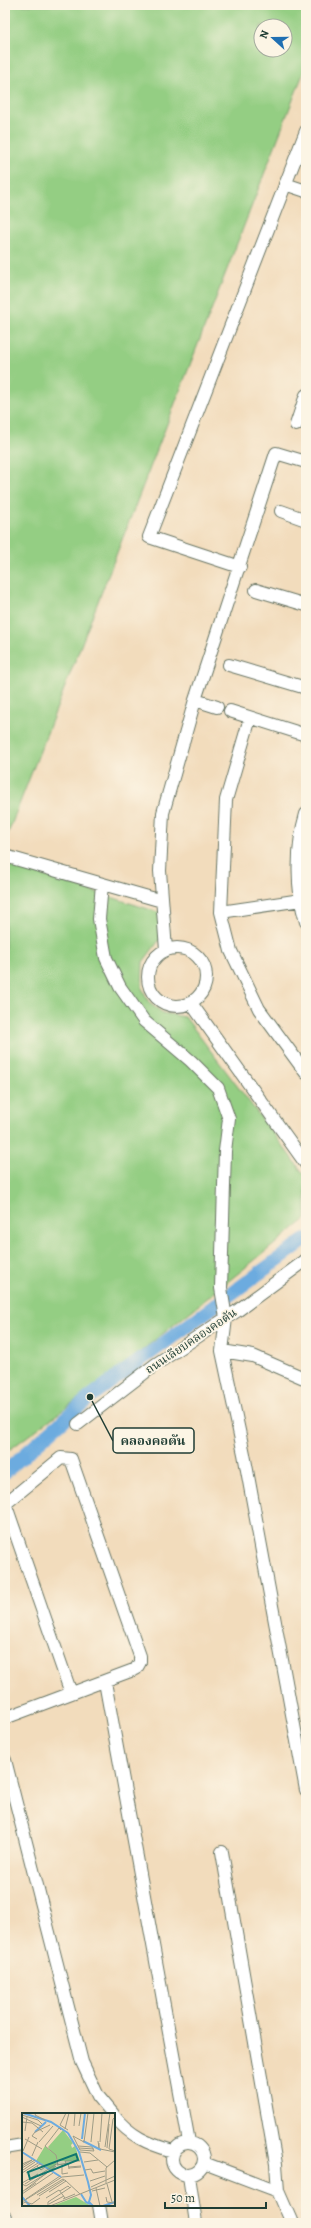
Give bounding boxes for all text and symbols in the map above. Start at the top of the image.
north arrow [253,18,293,58]
text: N [256,28,273,41]
street label: ถนนเลียบคลองคอตัน [142,1304,240,1378]
callout: คลองคอตัน [113,1428,194,1453]
text: คลองคอตัน [120,1432,186,1449]
inset map [22,2113,115,2206]
scale bar [165,2184,266,2210]
text: 50 m [171,2190,195,2206]

